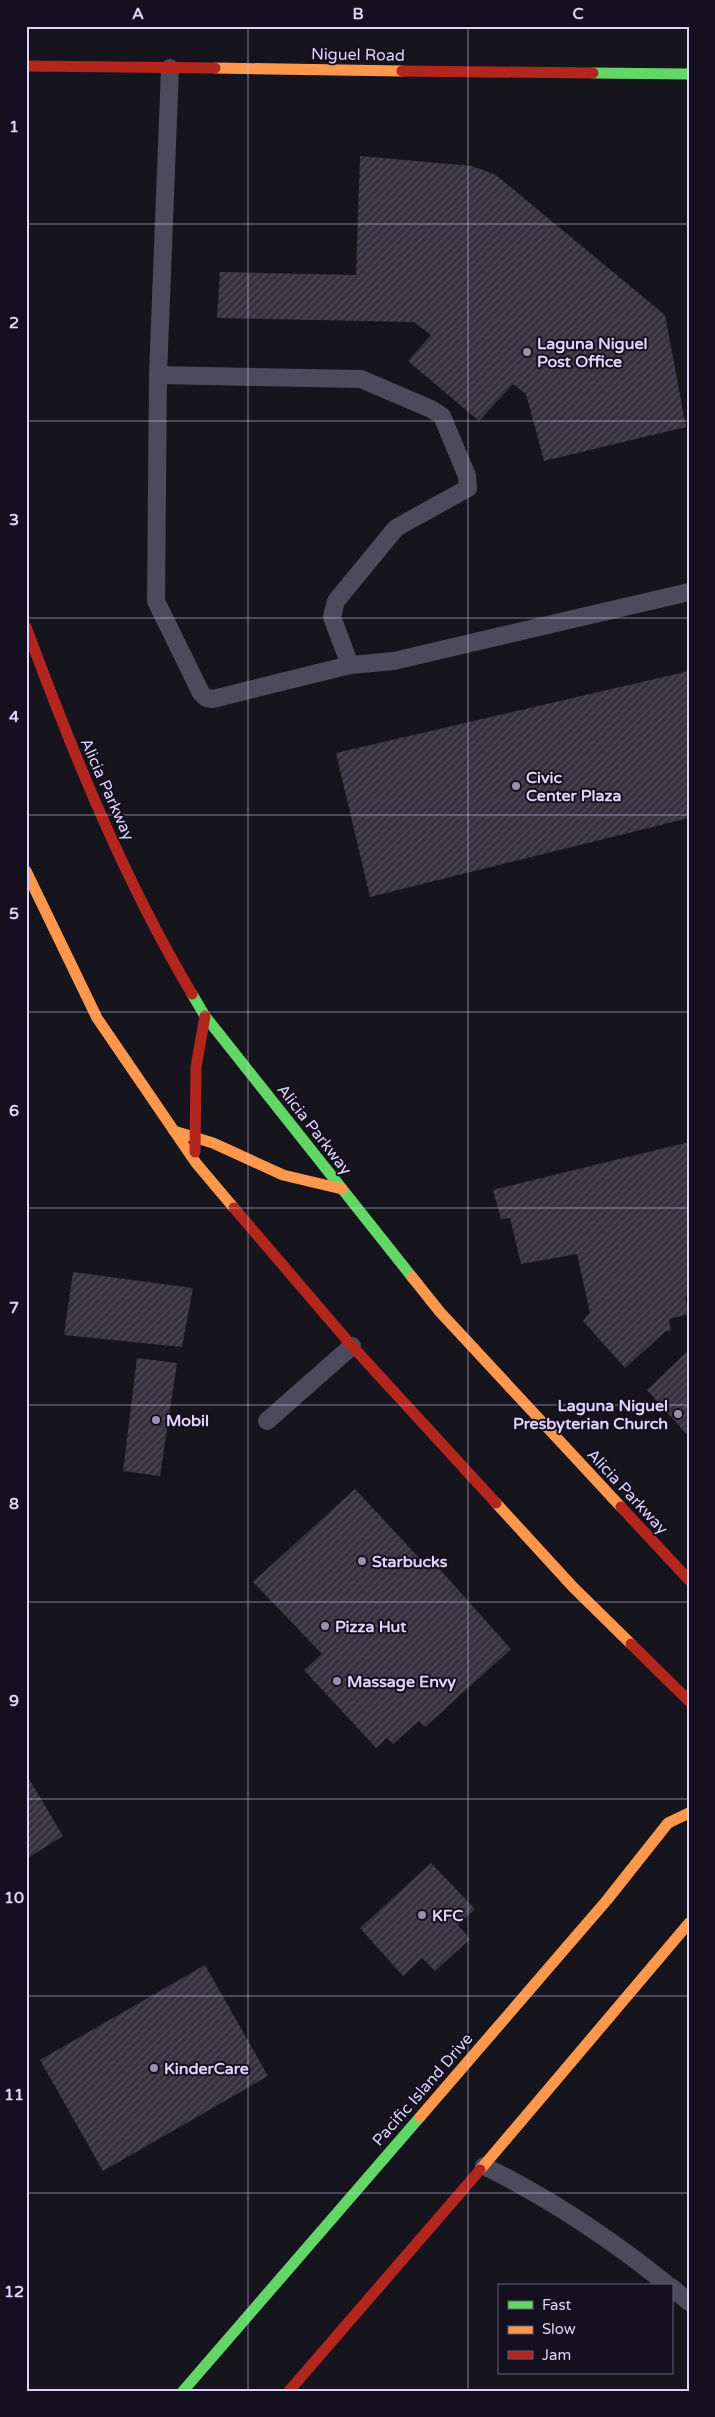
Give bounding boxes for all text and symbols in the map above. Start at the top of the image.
text: A [132,4,144,24]
text: B [352,4,364,24]
text: C [572,4,584,24]
street label: Niguel Road [311,44,405,66]
text: 1 [9,117,19,137]
text: 2 [9,313,19,333]
place label: Laguna Niguel Post Office [537,334,648,372]
marker: Laguna Niguel Post Office [521,346,533,358]
text: 3 [9,510,19,530]
text: 4 [9,707,19,727]
street label: Alicia Parkway [76,735,139,844]
place label: Civic Center Plaza [526,768,621,806]
marker: Civic Center Plaza [510,780,522,792]
text: 5 [9,904,19,924]
street label: Alicia Parkway [273,1080,356,1179]
text: 6 [9,1101,19,1121]
text: 7 [9,1298,19,1318]
place label: Laguna Niguel Presbyterian Church [513,1396,668,1434]
marker: Laguna Niguel Presbyterian Church [672,1408,684,1420]
place label: Mobil [166,1411,209,1431]
marker: Mobil [150,1414,162,1426]
street label: Alicia Parkway [583,1445,672,1539]
text: 8 [9,1494,19,1514]
place label: Starbucks [372,1552,448,1572]
marker: Starbucks [356,1555,368,1567]
place label: Pizza Hut [335,1617,407,1637]
marker: Pizza Hut [319,1620,331,1632]
place label: Massage Envy [347,1672,456,1692]
marker: Massage Envy [331,1675,343,1687]
text: 9 [9,1691,19,1711]
text: 10 [4,1888,24,1908]
place label: KFC [432,1906,463,1926]
marker: KFC [416,1909,428,1921]
street label: Pacific Island Drive [368,2029,477,2150]
place label: KinderCare [164,2059,249,2079]
marker: KinderCare [148,2062,160,2074]
text: 11 [4,2085,24,2105]
text: 12 [4,2282,24,2302]
legend [498,2284,672,2374]
text: Fast [542,2296,572,2314]
text: Slow [542,2320,576,2338]
text: Jam [542,2346,571,2364]

